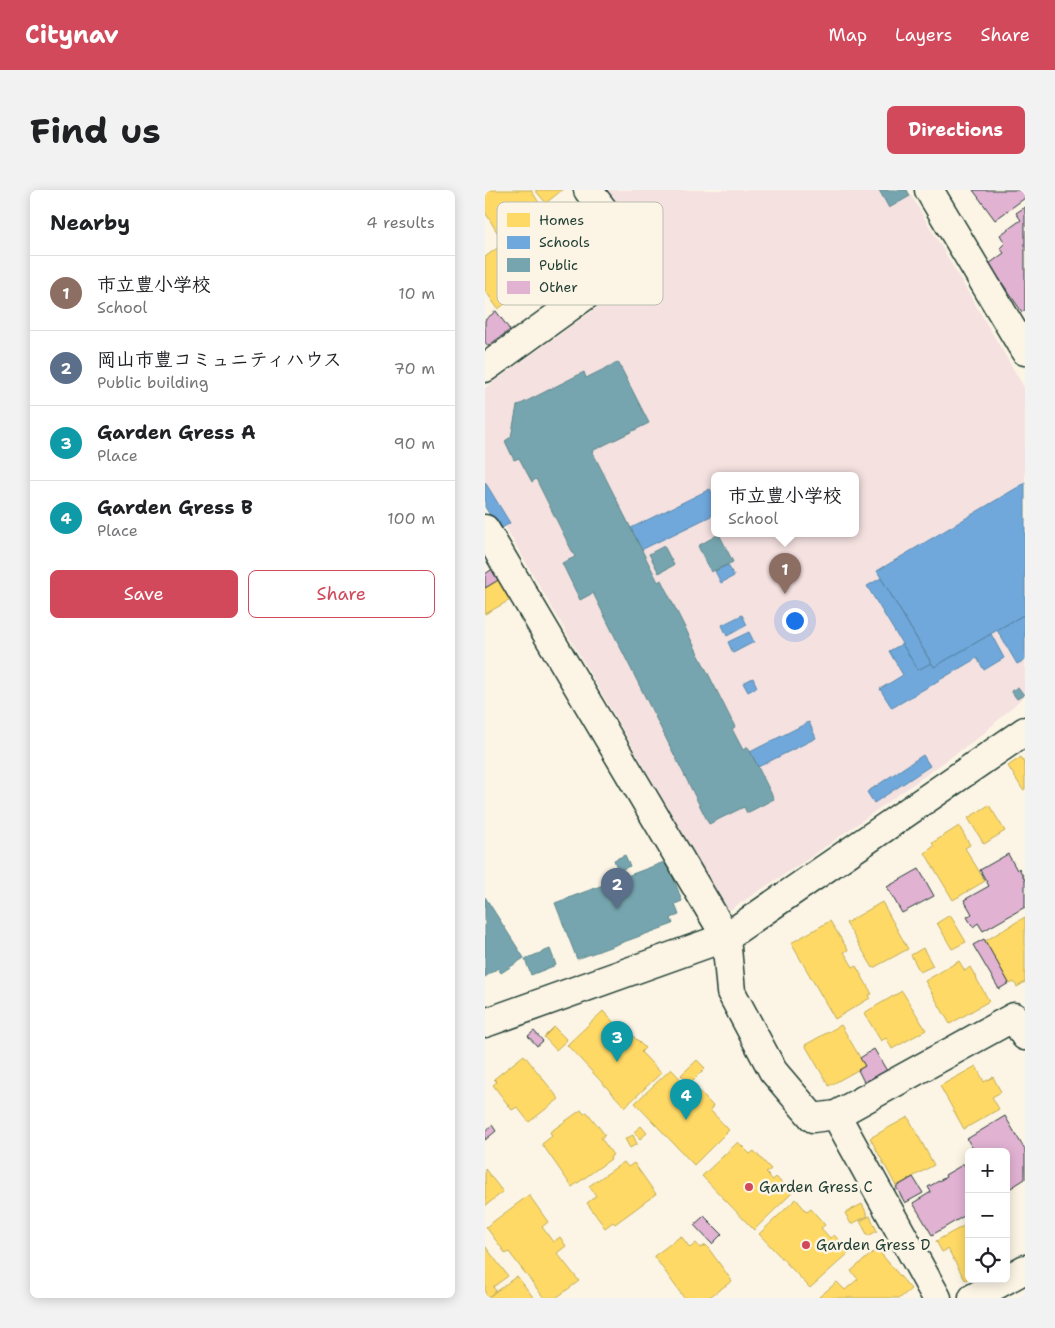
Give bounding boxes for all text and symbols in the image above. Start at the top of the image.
text: Citynav [25,19,119,51]
text: Map [829,23,867,47]
text: Layers [895,23,952,47]
text: Share [980,23,1030,47]
button: Directions [887,106,1025,154]
text: Find us [30,107,161,154]
legend [497,202,663,305]
text: Nearby [50,209,130,237]
text: Homes [539,211,584,229]
text: 4 results [366,212,435,233]
text: Schools [539,233,590,251]
text: Public [539,256,578,274]
text: 市立豊小学校 [97,272,211,297]
text: Other [539,278,578,296]
text: 1 [62,283,70,304]
text: 10 m [398,283,435,304]
text: School [97,297,147,318]
text: 岡山市豊コミュニティハウス [97,347,342,372]
text: 2 [60,358,72,379]
text: 70 m [394,358,435,379]
text: Public building [97,372,209,393]
text: Garden Gress A [97,420,256,445]
text: 3 [60,433,72,454]
text: 90 m [394,433,435,454]
text: Place [97,445,138,466]
popup [711,472,859,537]
text: 市立豊小学校 [728,483,842,508]
text: Garden Gress B [97,495,253,520]
text: 4 [60,508,72,529]
text: 100 m [387,508,435,529]
text: School [728,508,778,529]
text: Place [97,520,138,541]
pin: 1 [769,553,801,594]
button: Save [50,570,238,618]
button: Share [248,570,435,618]
your location [782,608,808,634]
pin: 2 [601,868,633,909]
pin: 3 [601,1021,633,1062]
pin: 4 [670,1079,702,1120]
map controls [965,1148,1010,1283]
button: + [965,1148,1010,1193]
place label: Garden Gress C [759,1177,873,1197]
marker: Garden Gress C [743,1181,755,1193]
button: − [965,1193,1010,1238]
place label: Garden Gress D [816,1235,930,1255]
button: locate [965,1238,1010,1283]
marker: Garden Gress D [800,1239,812,1251]

